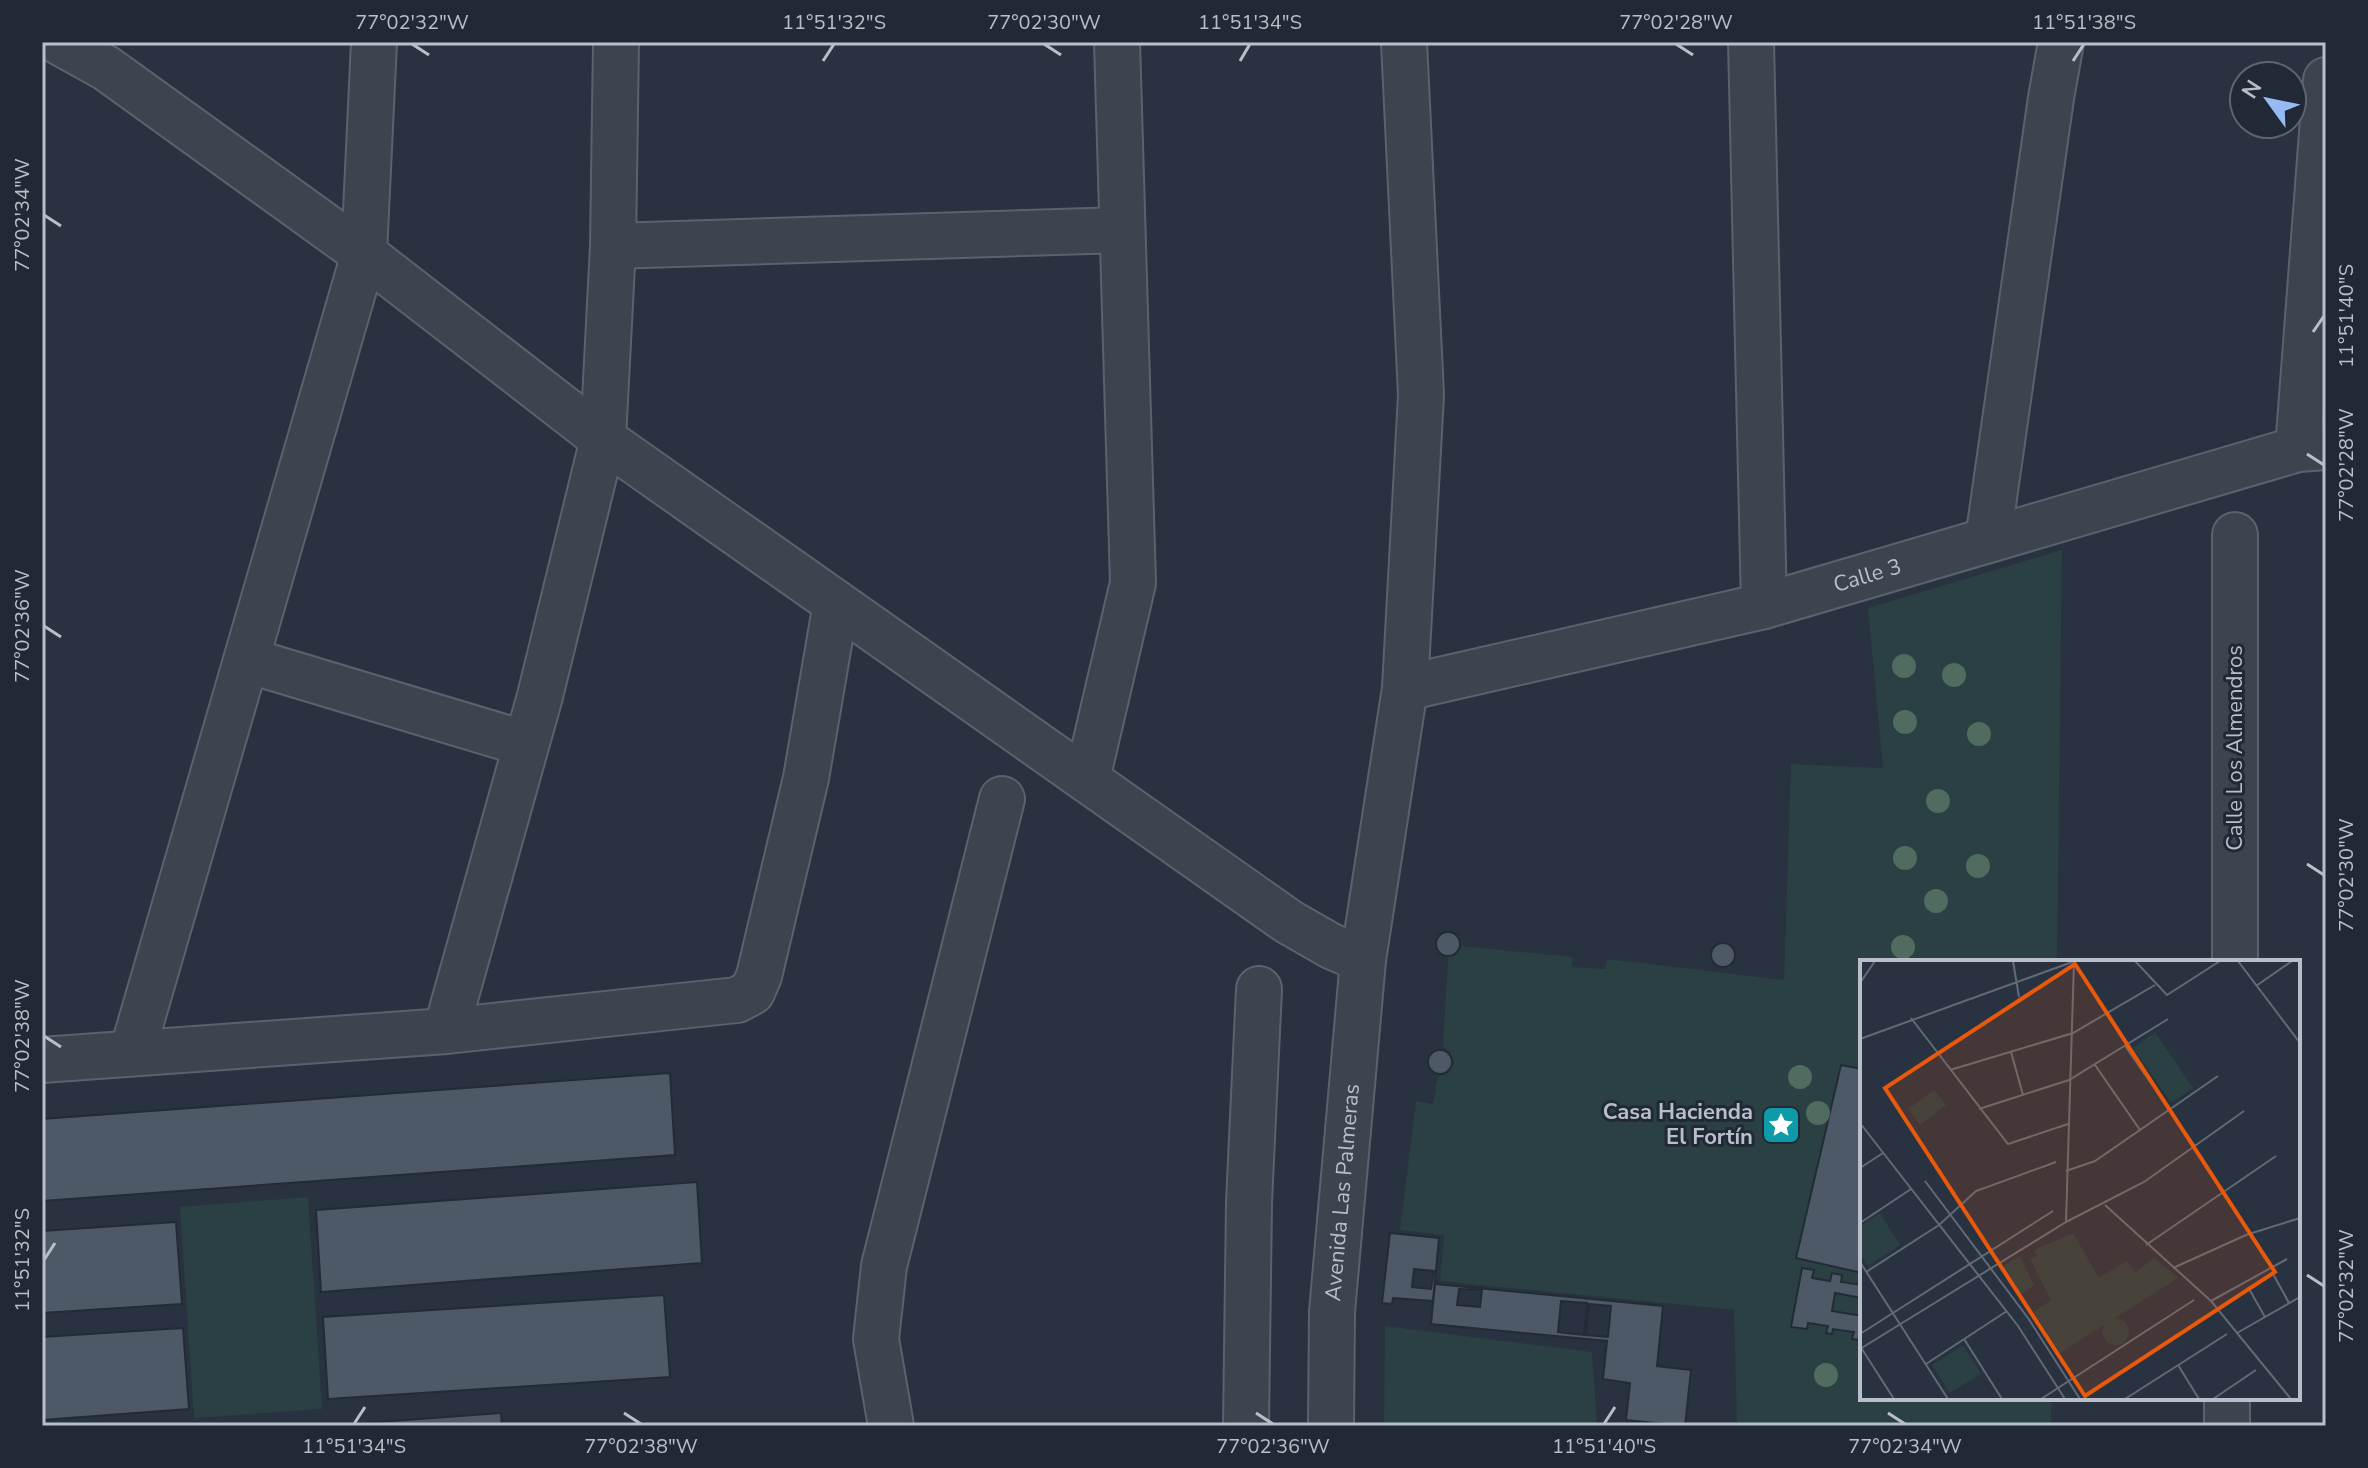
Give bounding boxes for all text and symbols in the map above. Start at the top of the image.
text: 77°02'32"W [355,9,469,36]
text: 11°51'32"S [782,9,886,36]
text: 77°02'30"W [987,9,1101,36]
text: 11°51'34"S [1198,9,1302,36]
text: 77°02'28"W [1619,9,1733,36]
text: 11°51'38"S [2032,9,2136,36]
north arrow [2228,60,2308,140]
text: N [2235,75,2269,105]
text: 77°02'34"W [9,158,36,272]
text: 11°51'40"S [2333,264,2360,368]
text: 77°02'28"W [2333,408,2360,522]
street label: Calle 3 [1830,551,1905,600]
text: 77°02'36"W [9,569,36,683]
street label: Calle Los Almendros [2220,645,2250,851]
text: 77°02'30"W [2333,818,2360,932]
inset map [1860,960,2300,1400]
text: 77°02'38"W [9,979,36,1093]
street label: Avenida Las Palmeras [1318,1082,1367,1302]
place label: Casa Hacienda El Fortín [1603,1097,1753,1152]
place icon: Casa Hacienda El Fortín [1760,1104,1802,1146]
text: 11°51'32"S [9,1208,36,1312]
text: 77°02'32"W [2333,1229,2360,1343]
text: 11°51'34"S [302,1433,406,1460]
text: 77°02'38"W [584,1433,698,1460]
text: 77°02'36"W [1216,1433,1330,1460]
text: 11°51'40"S [1552,1433,1656,1460]
text: 77°02'34"W [1848,1433,1962,1460]

